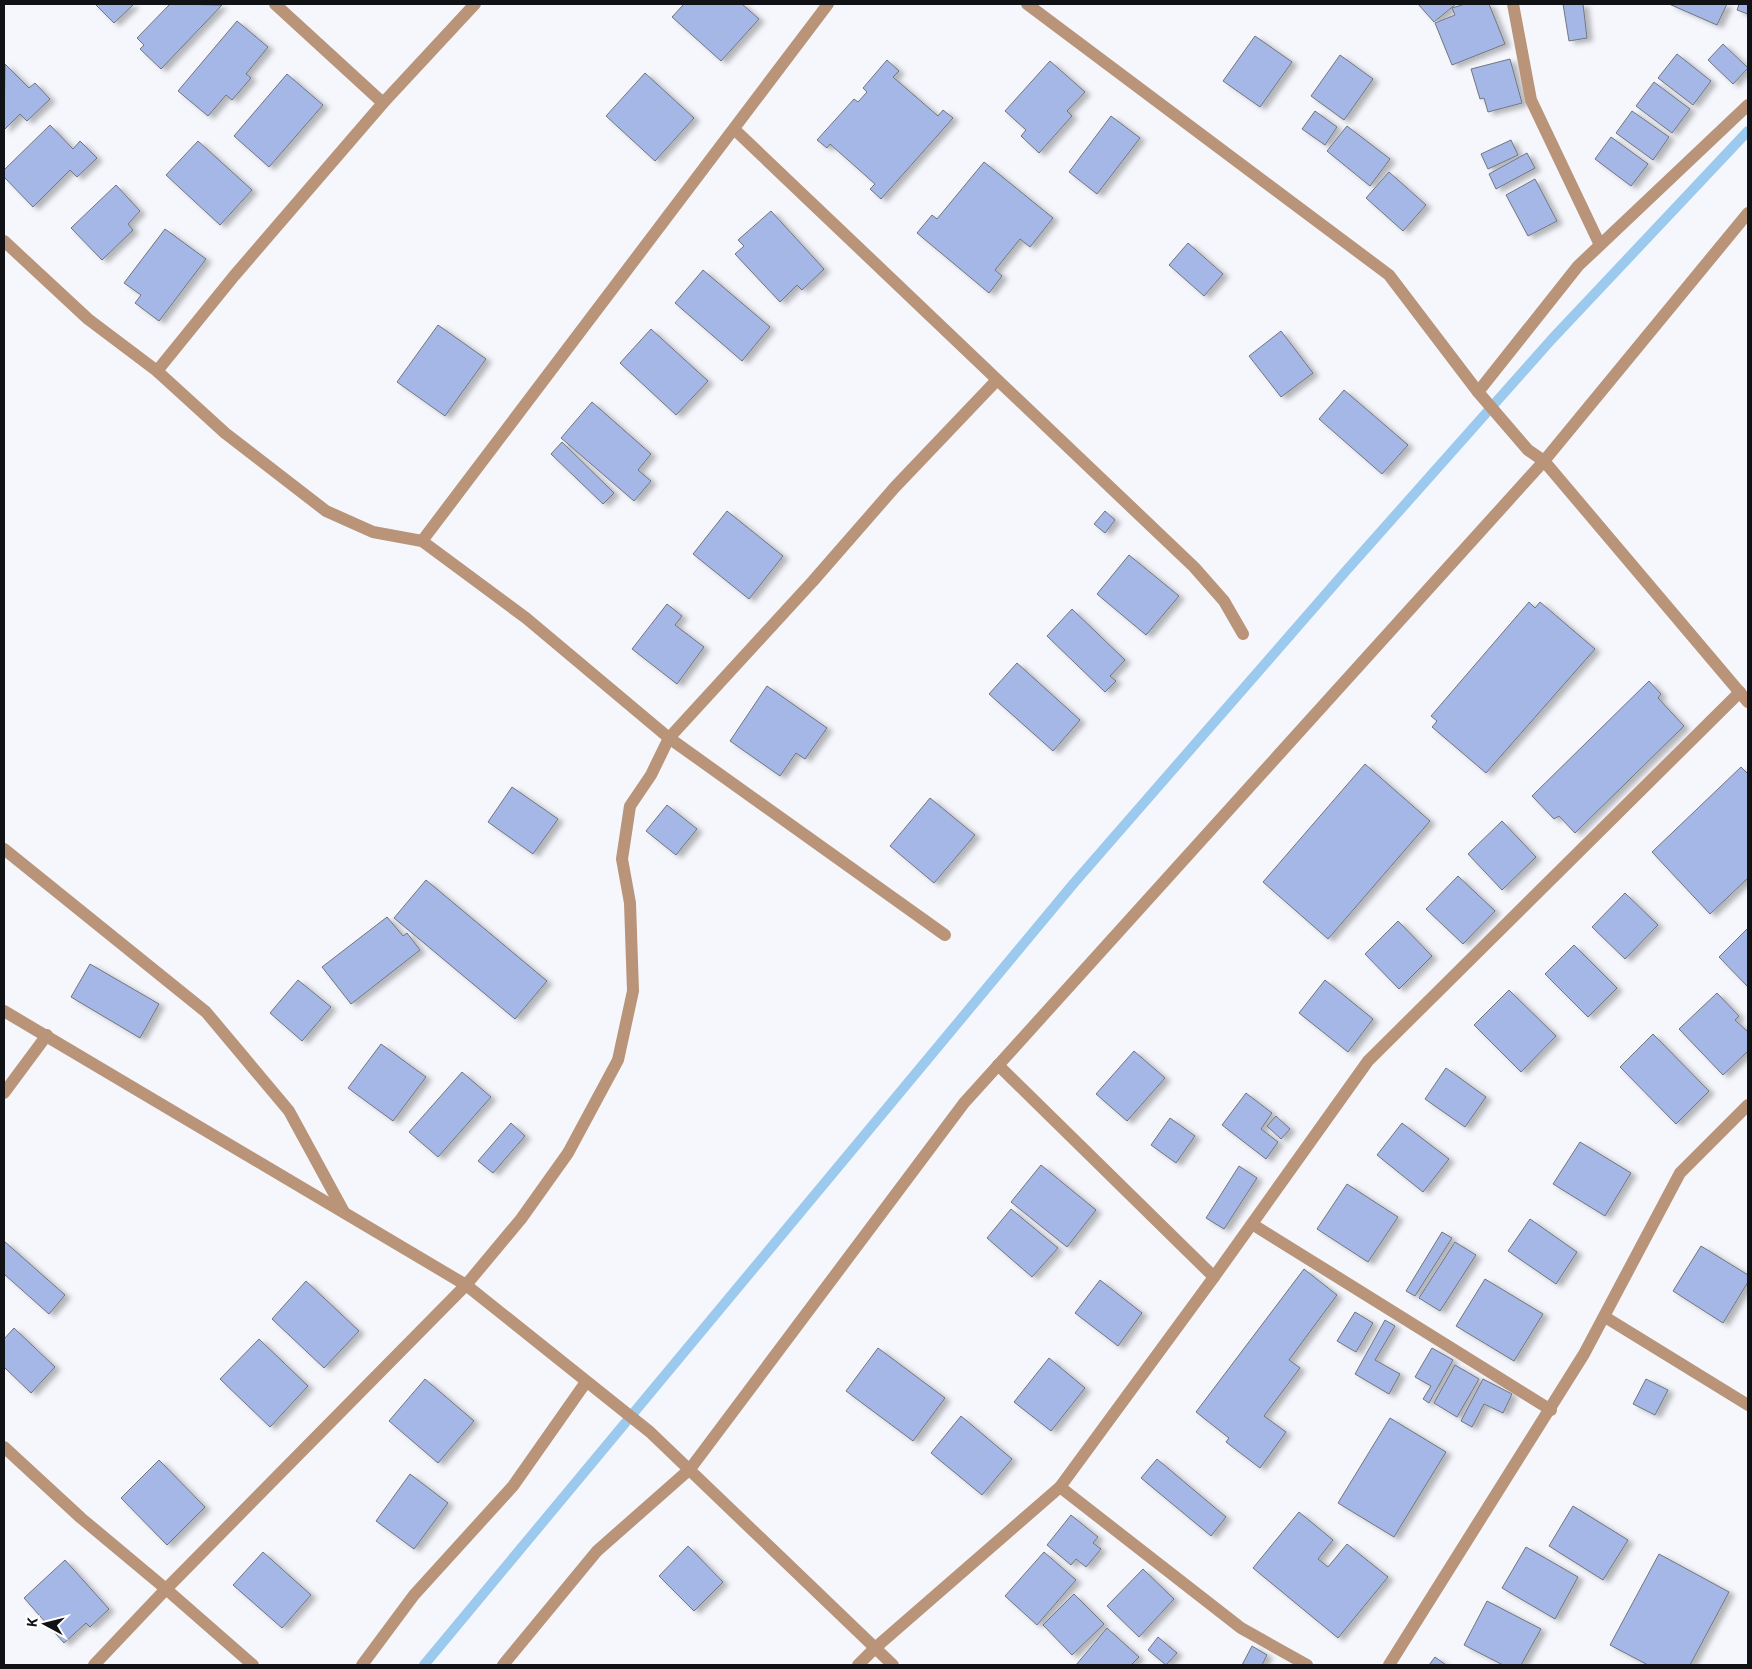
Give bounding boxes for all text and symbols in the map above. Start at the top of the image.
north arrow [20,1599,70,1649]
text: K [22,1616,42,1628]

